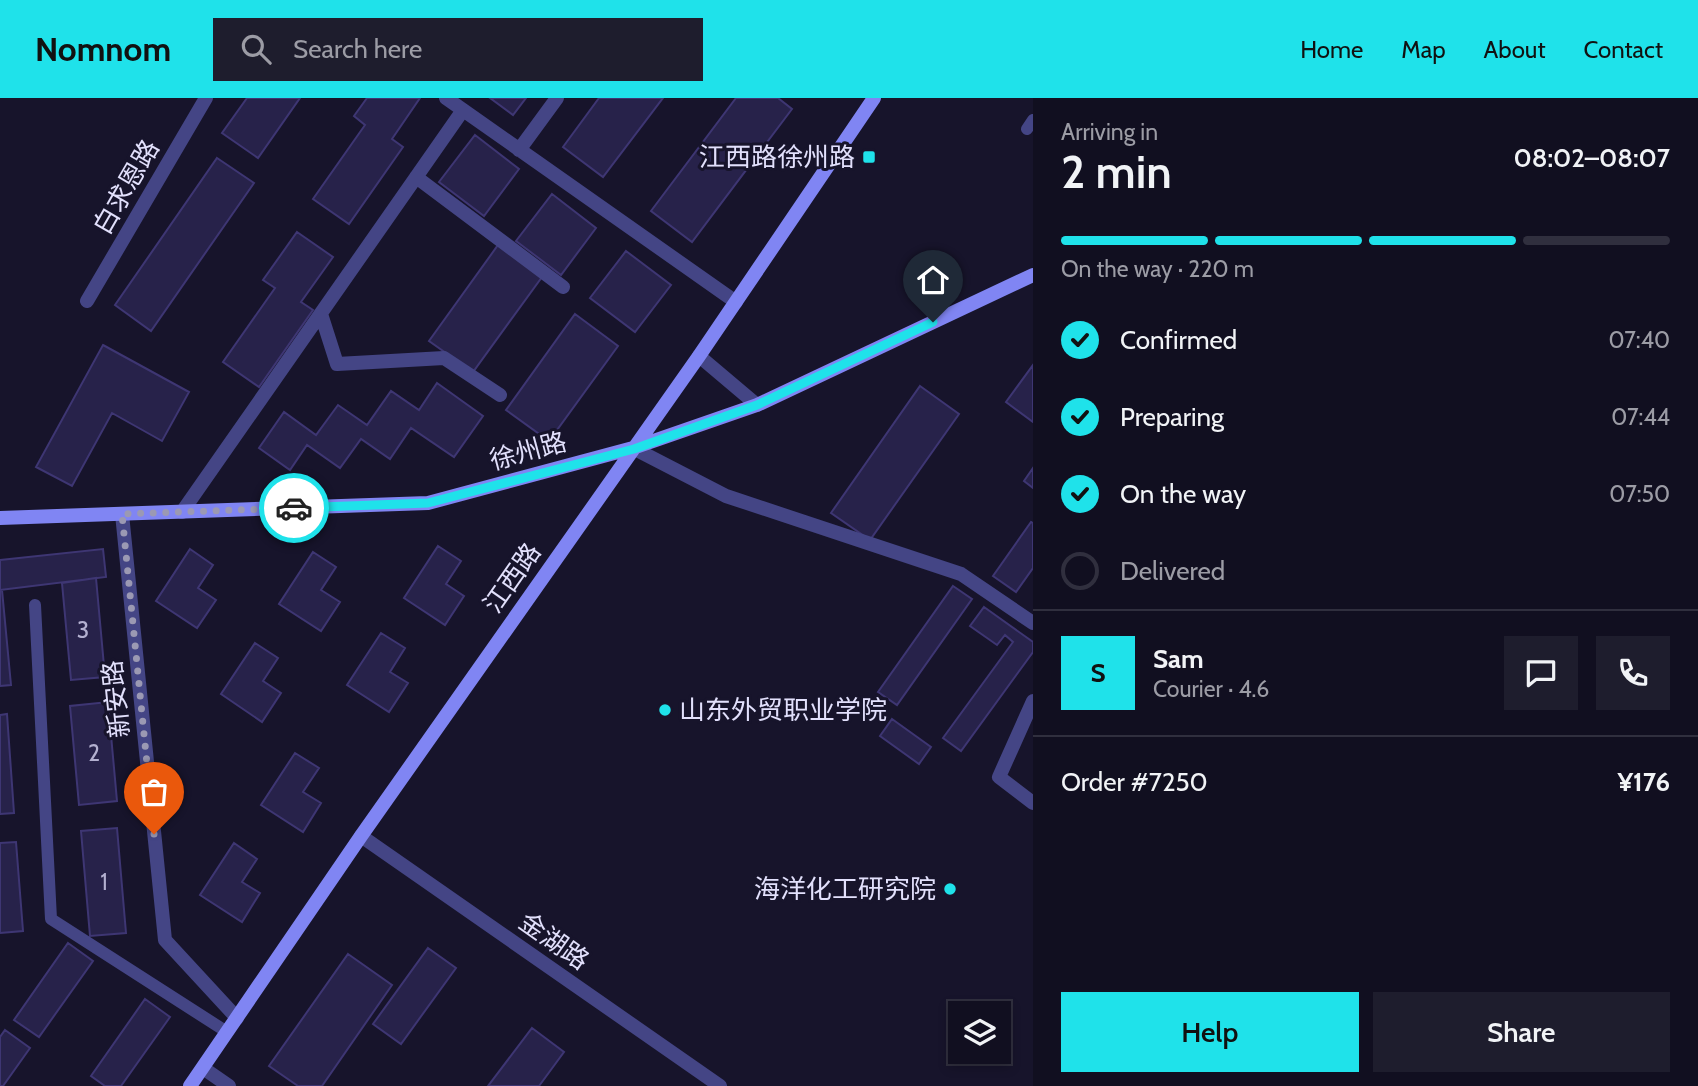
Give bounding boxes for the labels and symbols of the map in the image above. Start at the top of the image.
street label: 白求恩路 [86,134,166,240]
place label: 江西路徐州路 [699,141,855,173]
marker: 江西路徐州路 [861,149,877,165]
pin [903,250,963,322]
street label: 徐州路 [486,425,570,477]
courier [259,473,329,543]
street label: 江西路 [477,537,547,619]
house number: 3 [77,616,89,644]
street label: 新安路 [96,659,136,739]
place label: 山东外贸职业学院 [679,694,887,726]
marker: 山东外贸职业学院 [657,702,673,718]
house number: 2 [88,739,100,767]
pin [124,762,184,834]
house number: 1 [100,868,108,896]
place label: 海洋化工研究院 [754,873,936,905]
marker: 海洋化工研究院 [942,881,958,897]
street label: 金湖路 [513,906,595,976]

